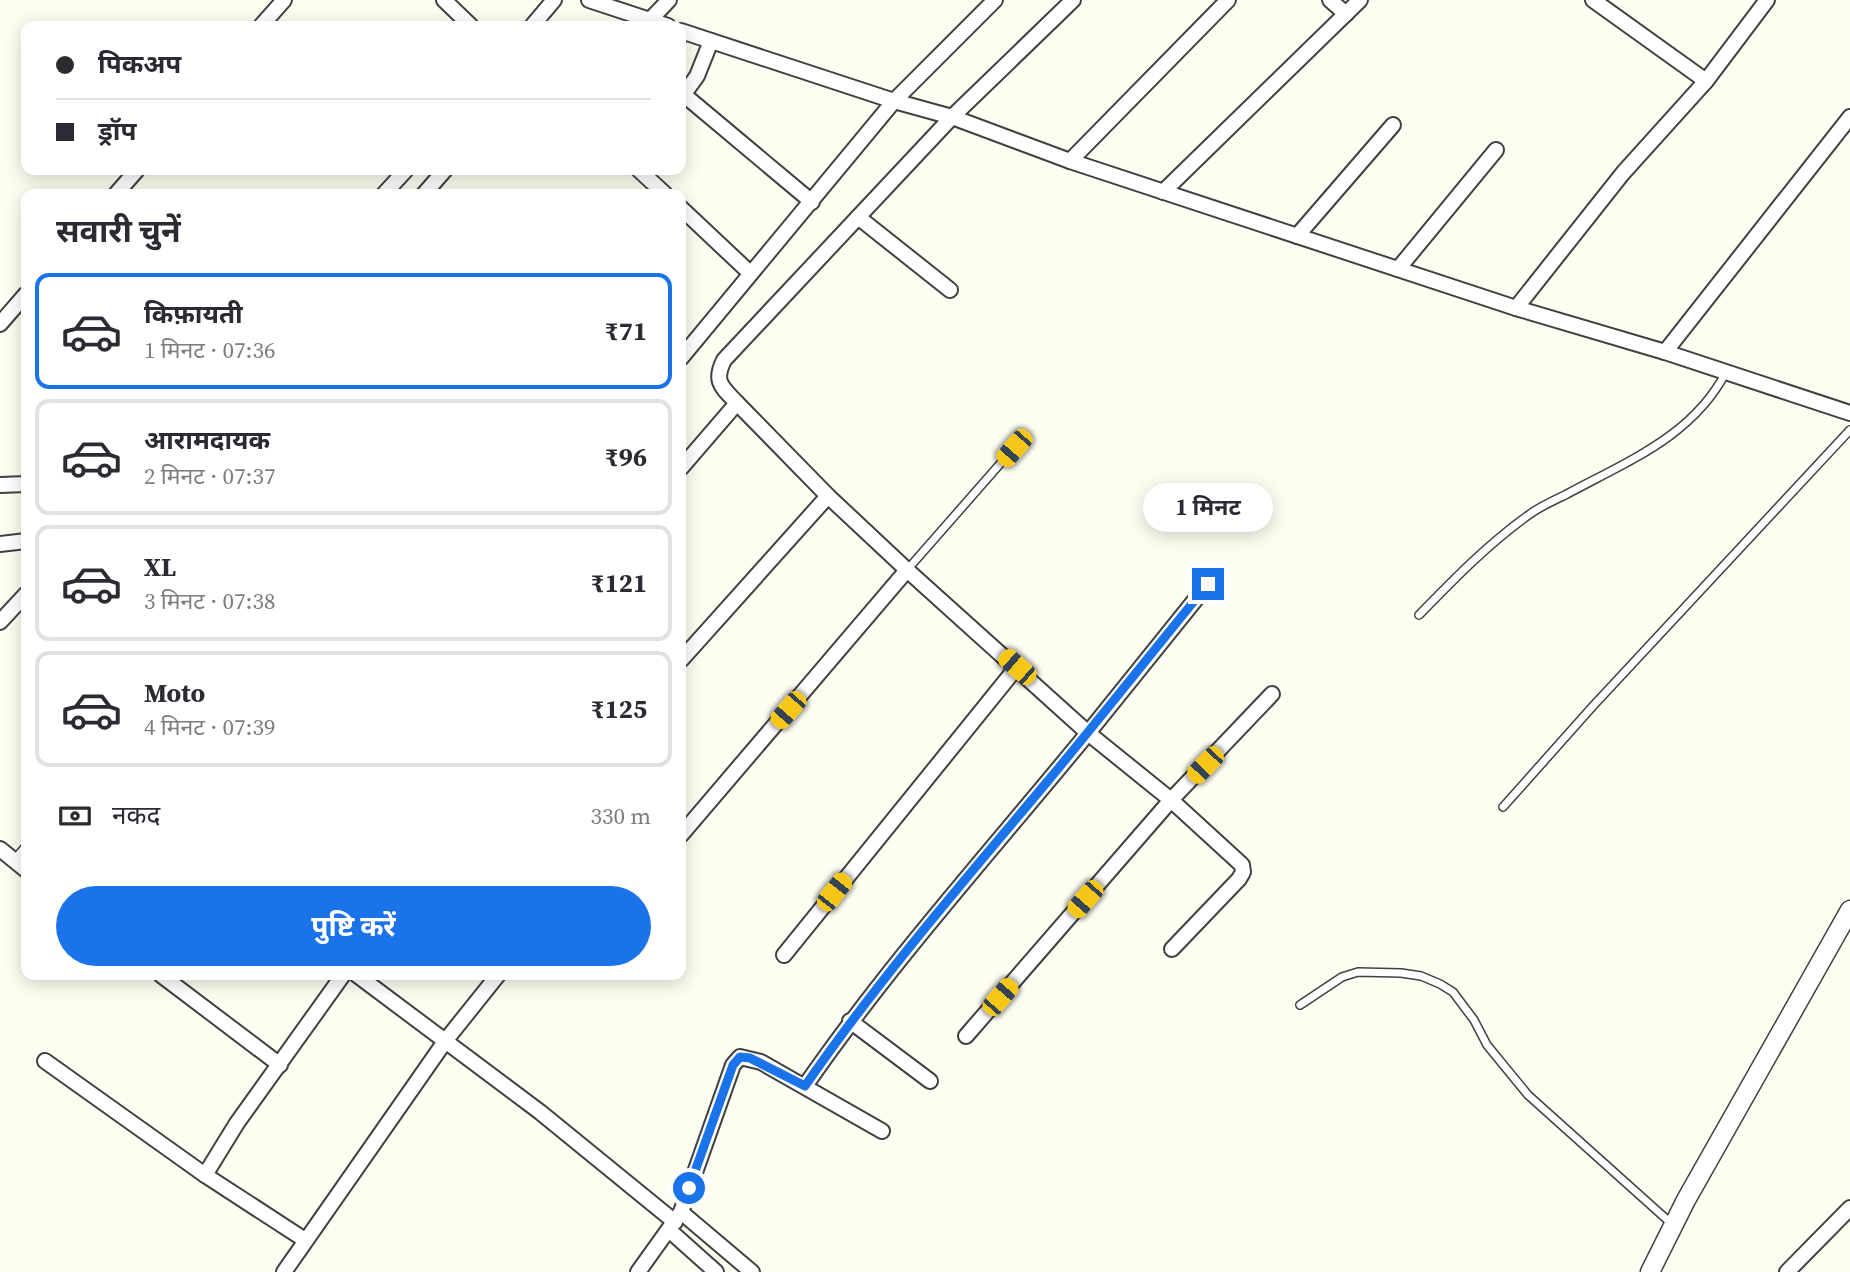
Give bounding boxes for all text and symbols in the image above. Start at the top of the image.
text: पिकअप [98,46,181,82]
text: ड्रॉप [98,113,136,149]
text: सवारी चुनें [56,209,181,253]
text: किफ़ायती [144,296,243,332]
icon: car [60,300,123,363]
text: ₹71 [605,313,647,349]
text: 1 मिनट · 07:36 [144,334,275,366]
text: आरामदायक [144,422,270,458]
car [993,425,1036,471]
icon: car [60,426,123,489]
text: ₹96 [605,439,647,475]
text: 2 मिनट · 07:37 [144,460,275,492]
callout: 1 मिनट [1143,482,1273,532]
text: 1 मिनट [1175,491,1241,523]
text: XL [144,549,176,585]
icon: car [60,552,123,615]
text: ₹121 [591,565,647,601]
route end [1192,568,1224,600]
text: 3 मिनट · 07:38 [144,585,275,617]
car [995,645,1040,689]
text: Moto [144,675,205,711]
icon: car [60,678,123,741]
car [767,687,810,733]
text: ₹125 [591,691,647,727]
text: 4 मिनट · 07:39 [144,711,275,743]
car [1183,743,1228,787]
icon: cash [56,797,94,835]
text: नकद [112,797,160,833]
text: 330 m [590,800,651,832]
car [813,869,856,915]
car [1064,876,1107,922]
button: पुष्टि करें [56,886,651,966]
car [979,974,1022,1020]
route start [673,1172,705,1204]

